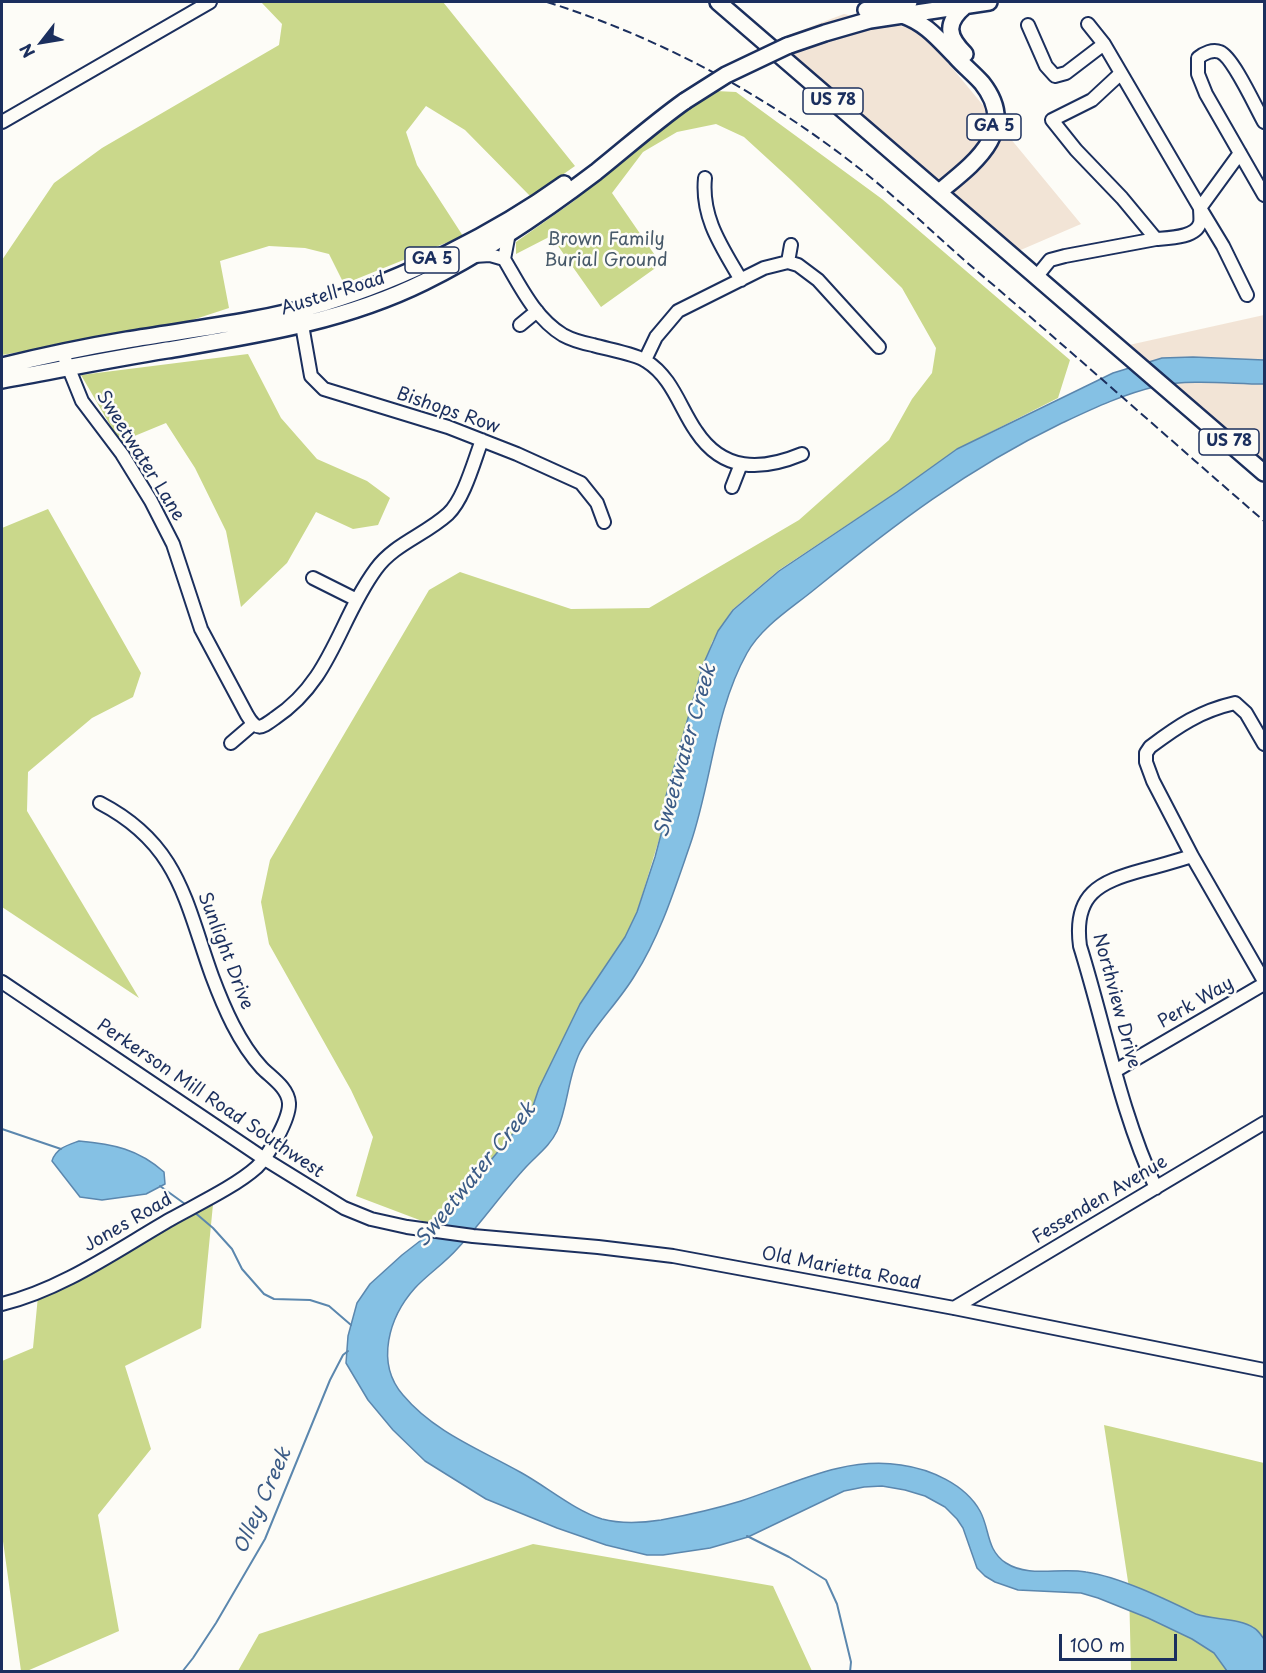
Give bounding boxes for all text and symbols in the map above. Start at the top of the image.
north arrow [12,12,72,72]
text: N [13,40,40,63]
road number: US 78 [803,88,863,114]
road number: GA 5 [967,114,1021,140]
park label: Brown Family Burial Ground [544,229,668,272]
road number: GA 5 [405,247,459,273]
street label: Austell Road [278,268,388,320]
street label: Bishops Row [394,383,502,439]
street label: Sweetwater Lane [91,387,189,525]
road number: US 78 [1199,429,1259,455]
water label: Sweetwater Creek [650,662,722,840]
street label: Sunlight Drive [193,889,257,1013]
street label: Northview Drive [1088,931,1144,1071]
street label: Perk Way [1154,973,1238,1033]
street label: Perkerson Mill Road Southwest [93,1015,327,1183]
water label: Sweetwater Creek [410,1098,542,1252]
street label: Fessenden Avenue [1029,1151,1171,1249]
street label: Jones Road [80,1189,176,1257]
street label: Old Marietta Road [760,1243,922,1295]
water label: Olley Creek [229,1444,297,1558]
scale bar [1062,1622,1180,1660]
text: 100 m [1070,1631,1125,1658]

